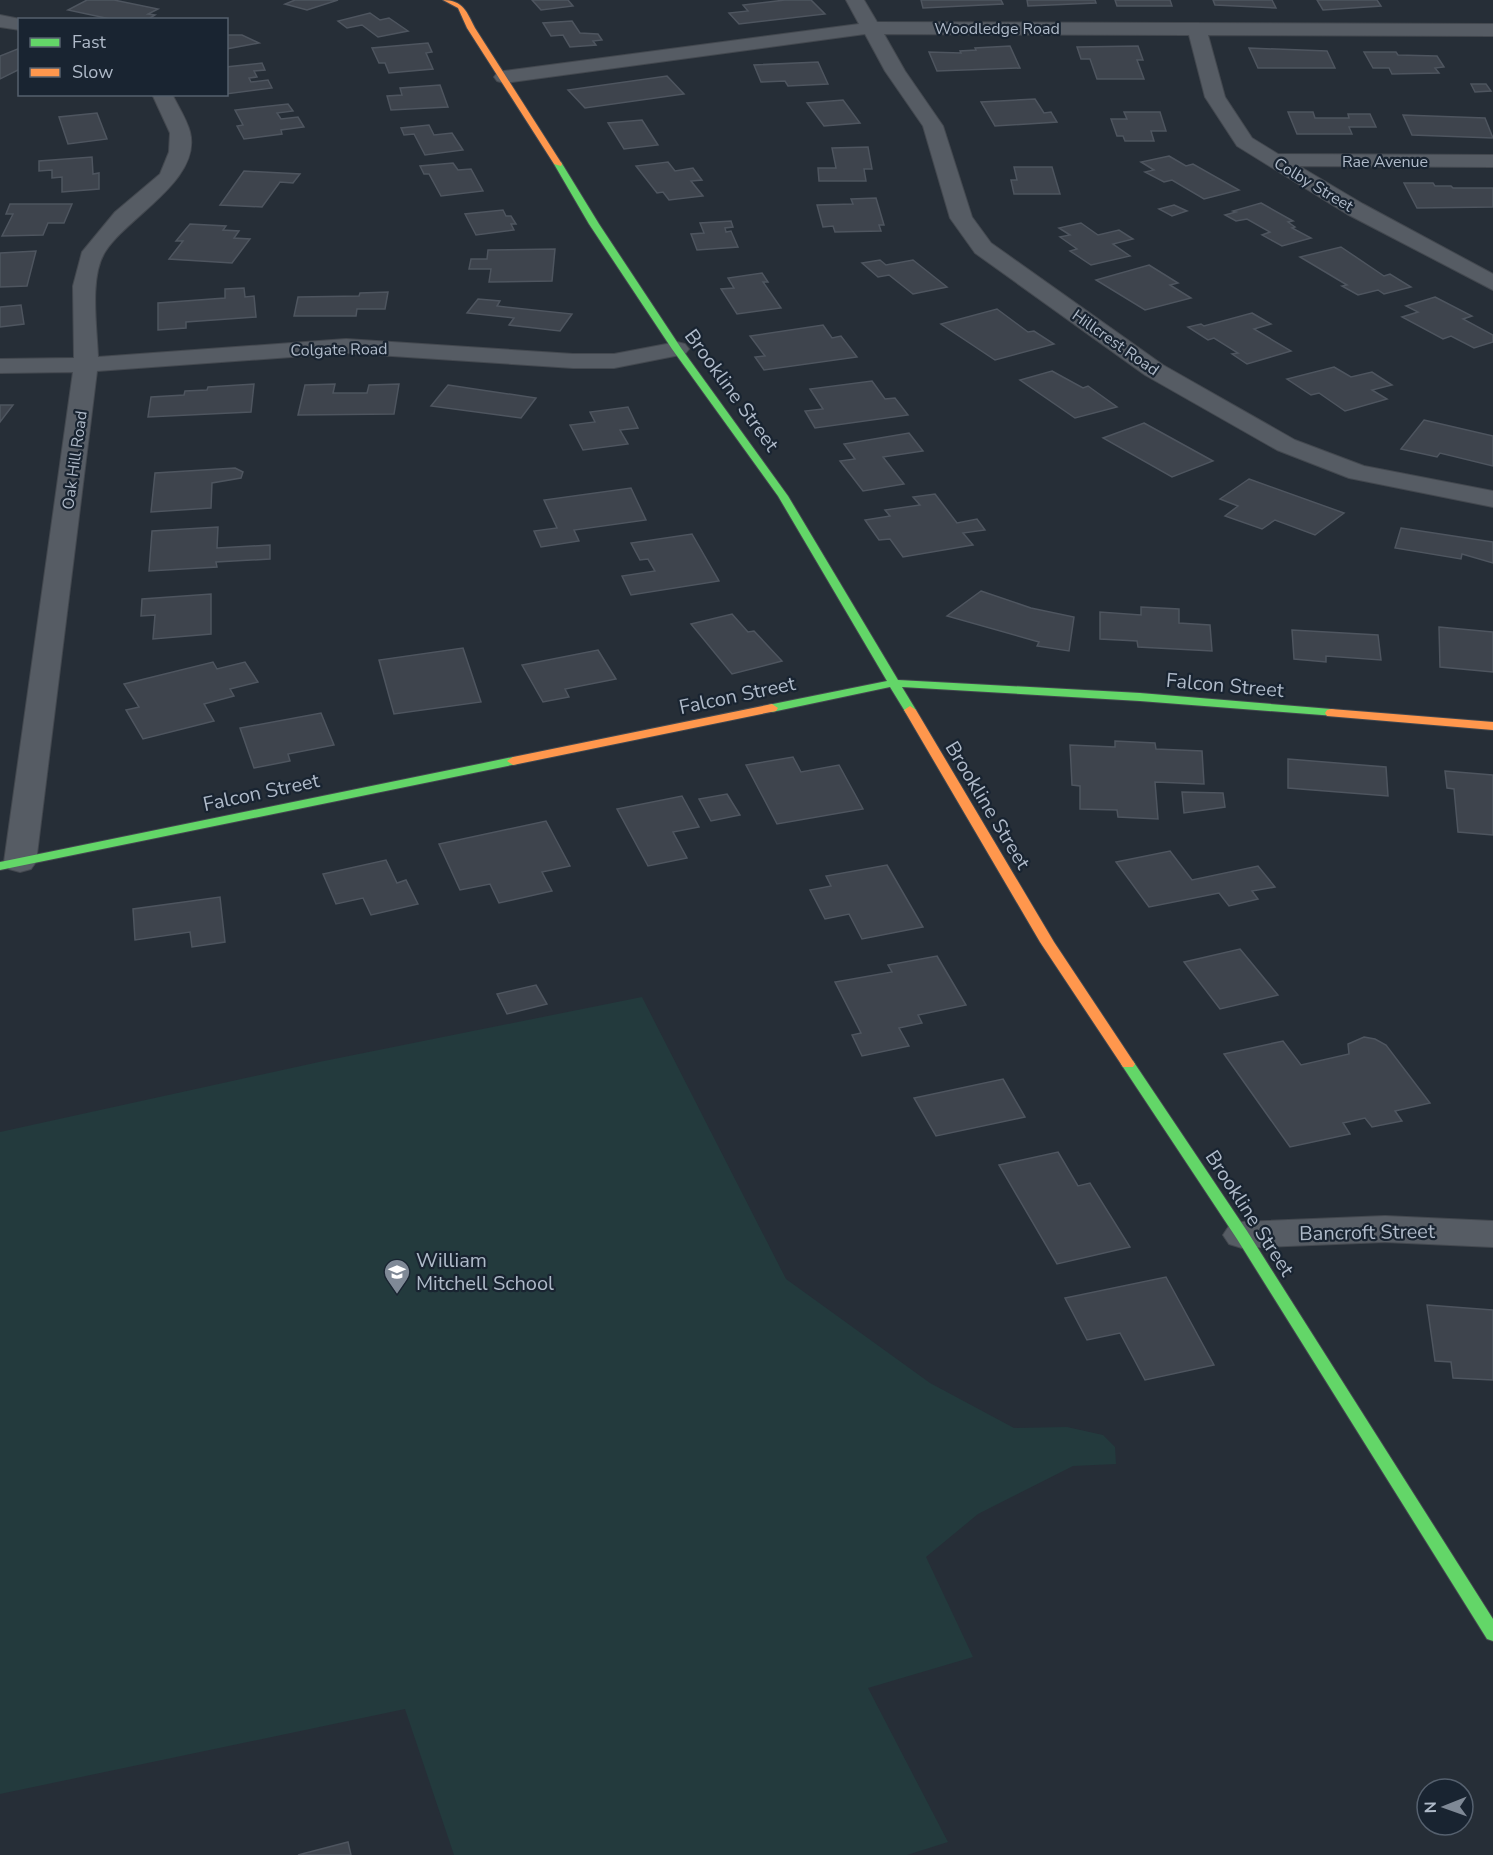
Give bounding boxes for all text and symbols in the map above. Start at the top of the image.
legend [18,18,228,96]
street label: Woodledge Road [934,18,1060,40]
text: Fast [72,30,107,54]
text: Slow [72,60,113,84]
street label: Rae Avenue [1342,151,1428,173]
street label: Colby Street [1270,152,1358,217]
street label: Hillcrest Road [1068,305,1163,381]
street label: Brookline Street [678,324,786,458]
street label: Colgate Road [290,338,388,362]
street label: Oak Hill Road [57,409,93,511]
street label: Falcon Street [1165,667,1286,704]
street label: Falcon Street [676,670,799,721]
street label: Brookline Street [939,736,1037,875]
street label: Falcon Street [200,767,323,818]
street label: Brookline Street [1199,1145,1301,1282]
street label: Bancroft Street [1299,1218,1436,1247]
place label: William Mitchell School [416,1247,554,1297]
school or university icon: William Mitchell School [382,1257,412,1295]
north arrow [1415,1777,1475,1837]
text: N [1420,1801,1442,1813]

